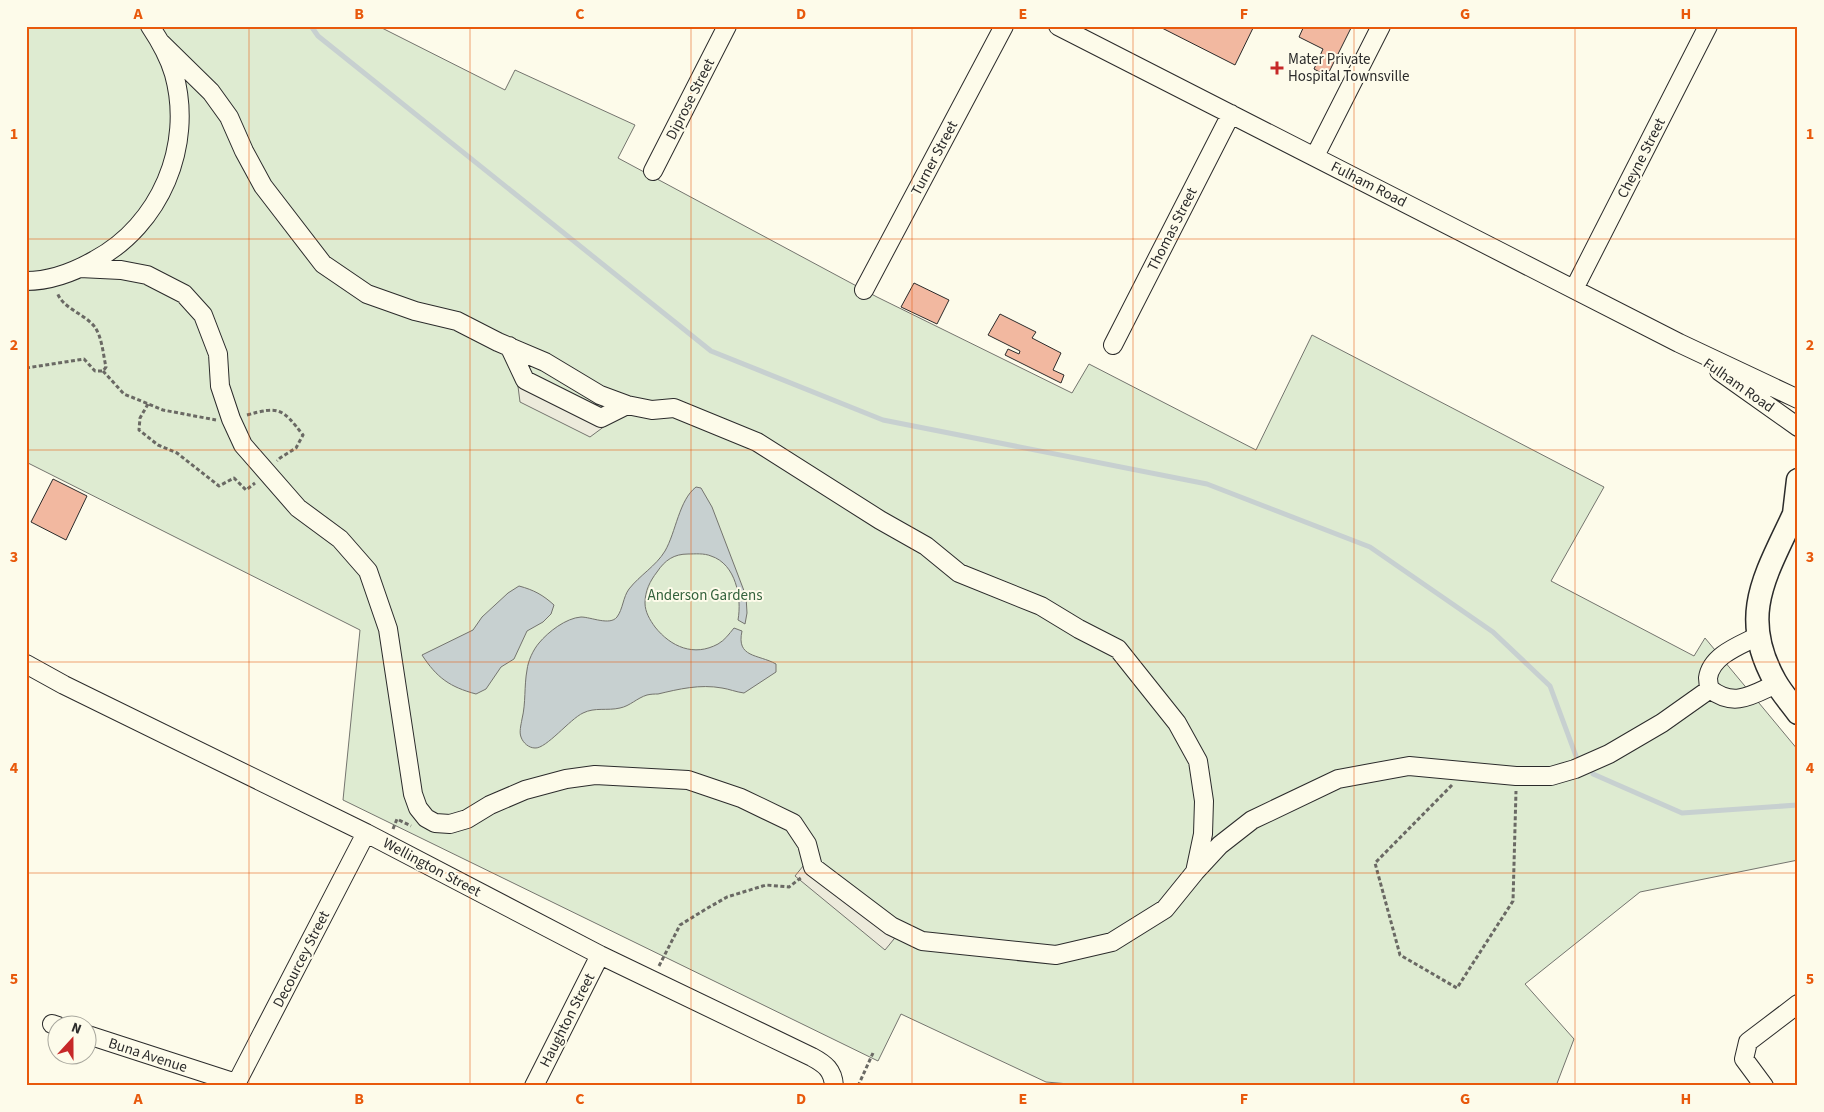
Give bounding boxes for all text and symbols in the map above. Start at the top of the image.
text: A [132,3,143,25]
text: B [354,3,364,25]
text: C [575,3,585,25]
text: D [796,3,806,25]
text: E [1019,3,1027,25]
text: F [1240,3,1248,25]
text: G [1460,3,1470,25]
text: H [1681,3,1691,25]
place label: Mater Private Hospital Townsville [1288,49,1410,87]
street label: Diprose Street [661,55,720,144]
marker: Mater Private Hospital Townsville [1270,61,1284,75]
street label: Cheyne Street [1612,114,1671,202]
street label: Turner Street [906,117,963,199]
text: 1 [10,123,18,145]
text: 1 [1806,123,1814,145]
street label: Fulham Road [1327,156,1410,213]
street label: Thomas Street [1142,184,1203,275]
text: 2 [10,334,18,356]
text: 2 [1806,334,1814,356]
street label: Fulham Road [1699,353,1779,418]
text: 3 [10,546,18,568]
text: 3 [1806,546,1814,568]
park label: Anderson Gardens [647,585,763,606]
text: 4 [10,757,19,779]
text: 4 [1806,757,1815,779]
street label: Wellington Street [379,833,484,902]
street label: Decourcey Street [268,907,335,1011]
text: 5 [10,968,18,990]
text: 5 [1806,968,1814,990]
street label: Haughton Street [535,970,600,1071]
north arrow [48,1014,98,1064]
text: N [68,1018,84,1040]
street label: Buna Avenue [106,1033,190,1078]
text: A [132,1088,143,1110]
text: B [354,1088,364,1110]
text: C [575,1088,585,1110]
text: D [796,1088,806,1110]
text: E [1019,1088,1027,1110]
text: F [1240,1088,1248,1110]
text: G [1460,1088,1470,1110]
text: H [1681,1088,1691,1110]

